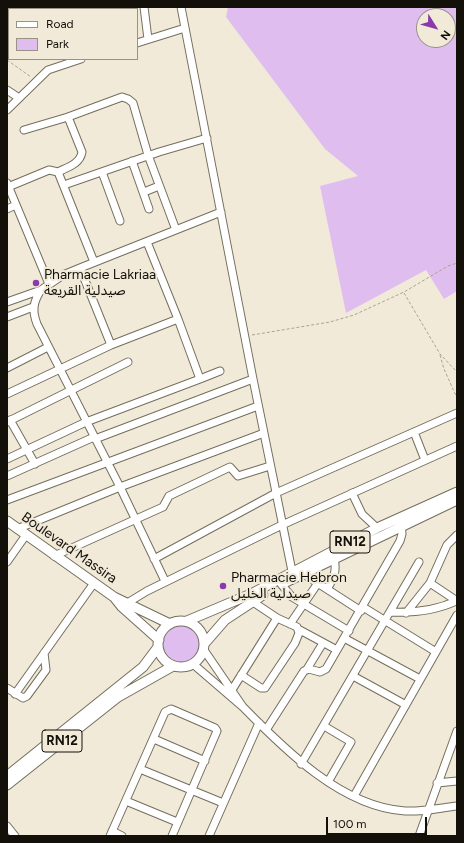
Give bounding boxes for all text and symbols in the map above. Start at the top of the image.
legend [8,8,138,60]
north arrow [416,8,456,48]
text: Road [46,17,74,31]
text: N [437,28,453,42]
text: Park [46,37,69,51]
place label: Pharmacie Lakriaa صيدلية القريعة [44,267,156,300]
marker: Pharmacie Lakriaa صيدلية القريعة [31,278,41,288]
street label: Boulevard Massira [18,509,120,587]
road number: RN12 [330,531,370,553]
place label: Pharmacie Hebron صيدلية الخليل [231,570,347,602]
marker: Pharmacie Hebron صيدلية الخليل [218,581,228,591]
road number: RN12 [42,730,82,752]
scale bar [328,809,429,835]
text: 100 m [333,817,367,831]

